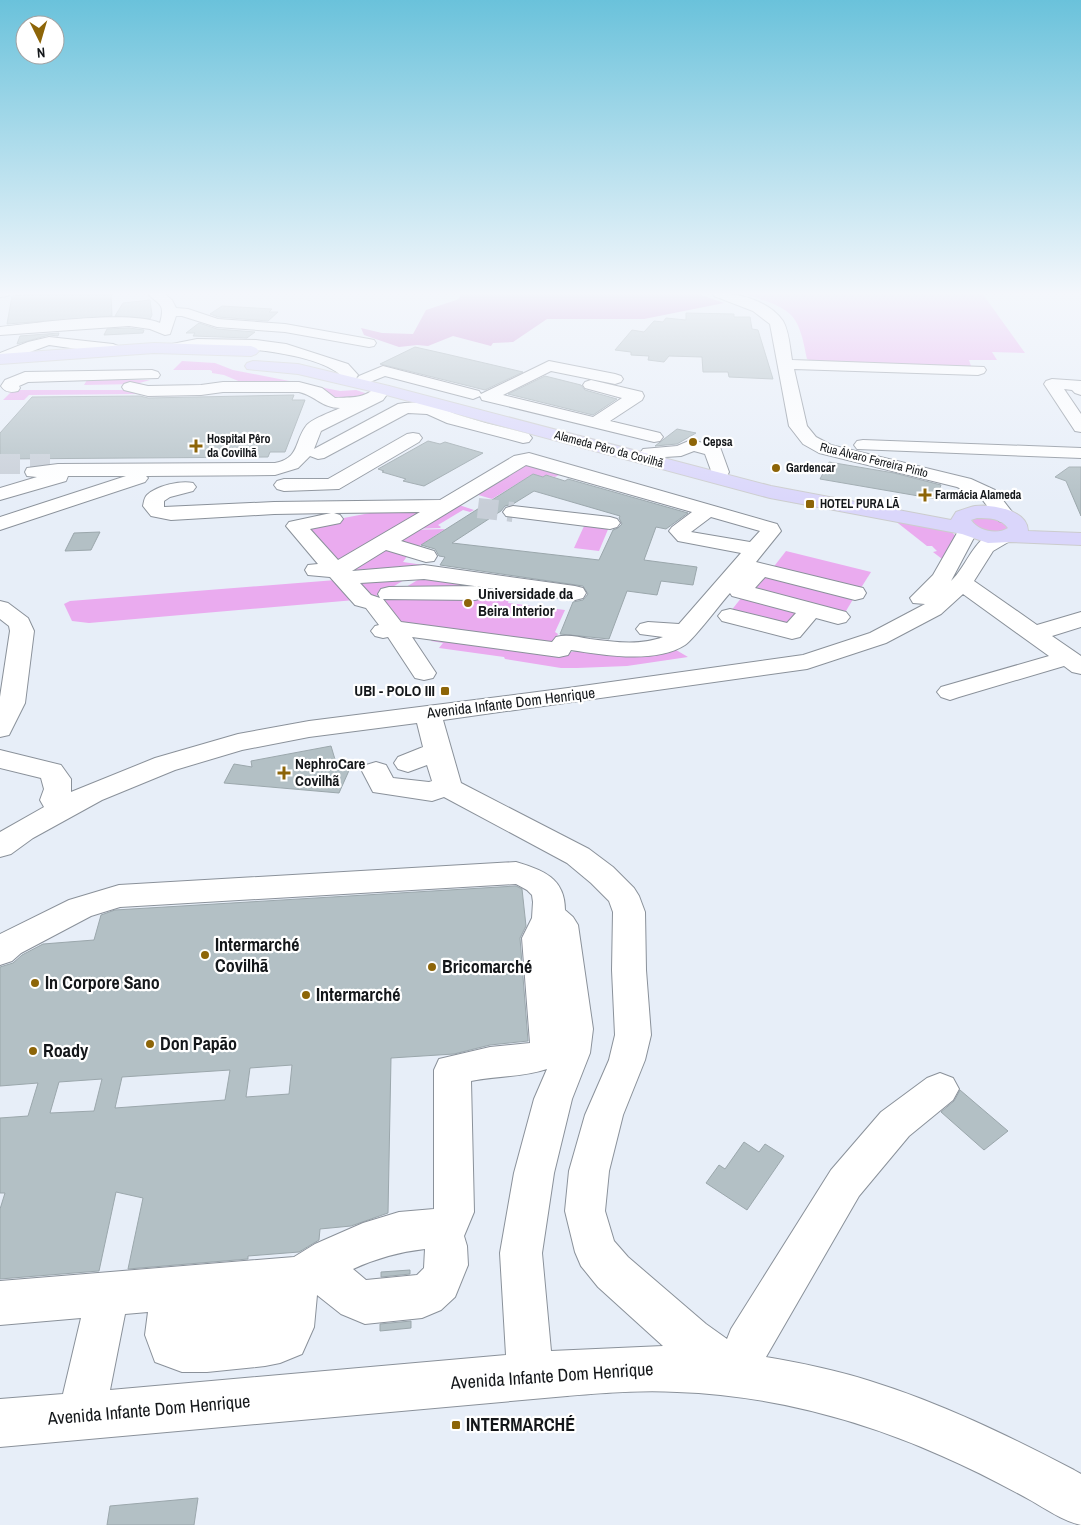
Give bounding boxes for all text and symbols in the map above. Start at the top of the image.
north arrow [15,15,65,65]
text: N [36,44,46,62]
street label: Alameda Pêro da Covilhã [552,427,666,471]
place label: Hospital Pêro da Covilhã [207,431,270,461]
place label: Cepsa [703,434,733,450]
marker: Cepsa [687,436,699,448]
marker: Hospital Pêro da Covilhã [189,439,203,453]
street label: Rua Álvaro Ferreira Pinto [818,439,930,481]
place label: Gardencar [786,460,835,476]
marker: Gardencar [770,462,782,474]
place label: Farmácia Alameda [935,487,1022,503]
marker: Farmácia Alameda [919,489,931,501]
place label: HOTEL PURA LÃ [820,496,900,512]
marker: HOTEL PURA LÃ [804,498,816,510]
place label: Universidade da Beira Interior [478,583,573,621]
marker: Universidade da Beira Interior [462,597,474,609]
place label: UBI - POLO III [354,680,435,701]
street label: Avenida Infante Dom Henrique [425,682,596,723]
marker: UBI - POLO III [439,685,451,697]
place label: NephroCare Covilhã [295,753,366,791]
marker: NephroCare Covilhã [277,766,291,780]
place label: Intermarché Covilhã [215,932,300,978]
marker: Intermarché Covilhã [199,949,211,961]
place label: Bricomarché [442,954,532,979]
marker: Bricomarché [426,961,438,973]
place label: In Corpore Sano [45,970,160,995]
marker: In Corpore Sano [29,977,41,989]
place label: Intermarché [316,982,401,1007]
marker: Intermarché [300,989,312,1001]
place label: Don Papão [160,1031,237,1056]
place label: Roady [43,1038,89,1063]
marker: Don Papão [144,1038,156,1050]
marker: Roady [27,1045,39,1057]
street label: Avenida Infante Dom Henrique [449,1356,654,1395]
street label: Avenida Infante Dom Henrique [46,1388,251,1431]
place label: INTERMARCHÉ [466,1412,575,1437]
marker: INTERMARCHÉ [450,1419,462,1431]

